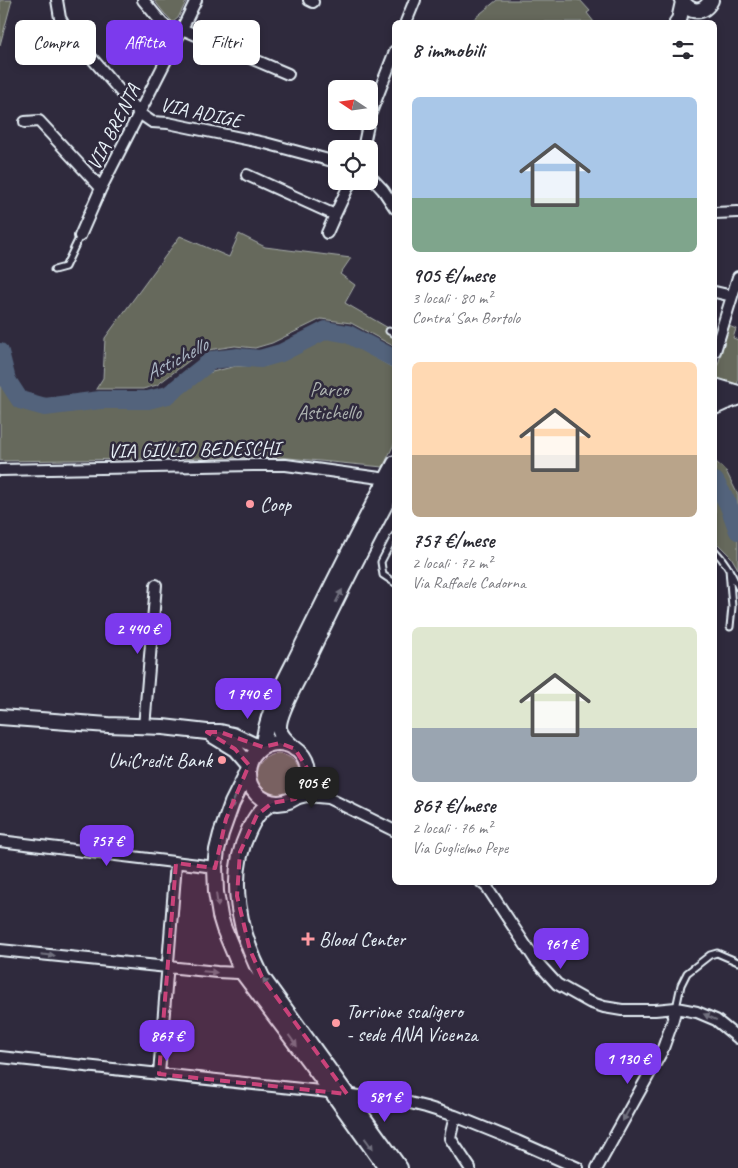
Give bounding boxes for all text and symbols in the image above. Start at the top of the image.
chip: Compra [15,20,96,65]
chip: Affitta [106,20,183,65]
chip: Filtri [193,20,260,65]
icon: filters [669,36,697,64]
text: 8 immobili [412,37,484,63]
street label: VIA BRENTA [81,79,146,174]
north arrow [328,80,378,130]
map controls [328,80,378,190]
street label: VIA ADIGE [158,92,247,134]
icon: home [510,130,600,220]
button: locate [328,140,378,190]
text: 905 €/mese [412,262,495,288]
text: 3 locali · 80 m² [412,288,492,308]
text: Contra' San Bortolo [412,308,520,328]
water label: Astichello [140,331,214,386]
park label: Parco Astichello [297,377,362,425]
icon: home [510,395,600,485]
street label: VIA GIULIO BEDESCHI [108,435,284,464]
place label: Coop [260,492,293,517]
marker: Coop [244,498,256,510]
text: 757 €/mese [412,527,495,553]
text: 2 locali · 72 m² [412,553,492,573]
text: Via Raffaele Cadorna [412,573,526,593]
one-way arrow [335,589,343,603]
pin: 2 440 € [92,612,184,655]
text: 2 440 € [116,619,160,639]
icon: home [510,660,600,750]
pin: 1 740 € [202,678,294,720]
text: 1 740 € [226,684,270,704]
place label: UniCredit Bank [108,748,214,773]
marker: UniCredit Bank [216,754,228,766]
pin: 905 € [277,766,347,809]
text: 905 € [296,773,328,793]
text: 867 €/mese [412,792,496,818]
one-way arrow [229,795,237,809]
text: 2 locali · 76 m² [412,818,492,838]
pin: 757 € [72,824,142,867]
text: 757 € [91,831,123,851]
text: Via Guglielmo Pepe [412,838,508,858]
one-way arrow [214,892,222,908]
place label: Blood Center [319,927,407,952]
pin: 961 € [526,928,596,970]
marker: Blood Center [301,932,315,946]
text: 961 € [545,934,577,954]
one-way arrow [41,951,57,959]
one-way arrow [202,968,218,976]
one-way arrow [262,977,272,991]
place label: Torrione scaligero - sede ANA Vicenza [346,999,479,1047]
one-way arrow [703,1013,717,1021]
marker: Torrione scaligero - sede ANA Vicenza [330,1017,342,1029]
pin: 867 € [132,1020,202,1062]
text: 867 € [151,1026,183,1046]
one-way arrow [288,1034,298,1048]
pin: 1 130 € [582,1042,674,1085]
text: 1 130 € [606,1049,650,1069]
pin: 581 € [350,1080,420,1123]
text: 581 € [369,1087,401,1107]
one-way arrow [622,1108,630,1122]
one-way arrow [364,1137,374,1151]

